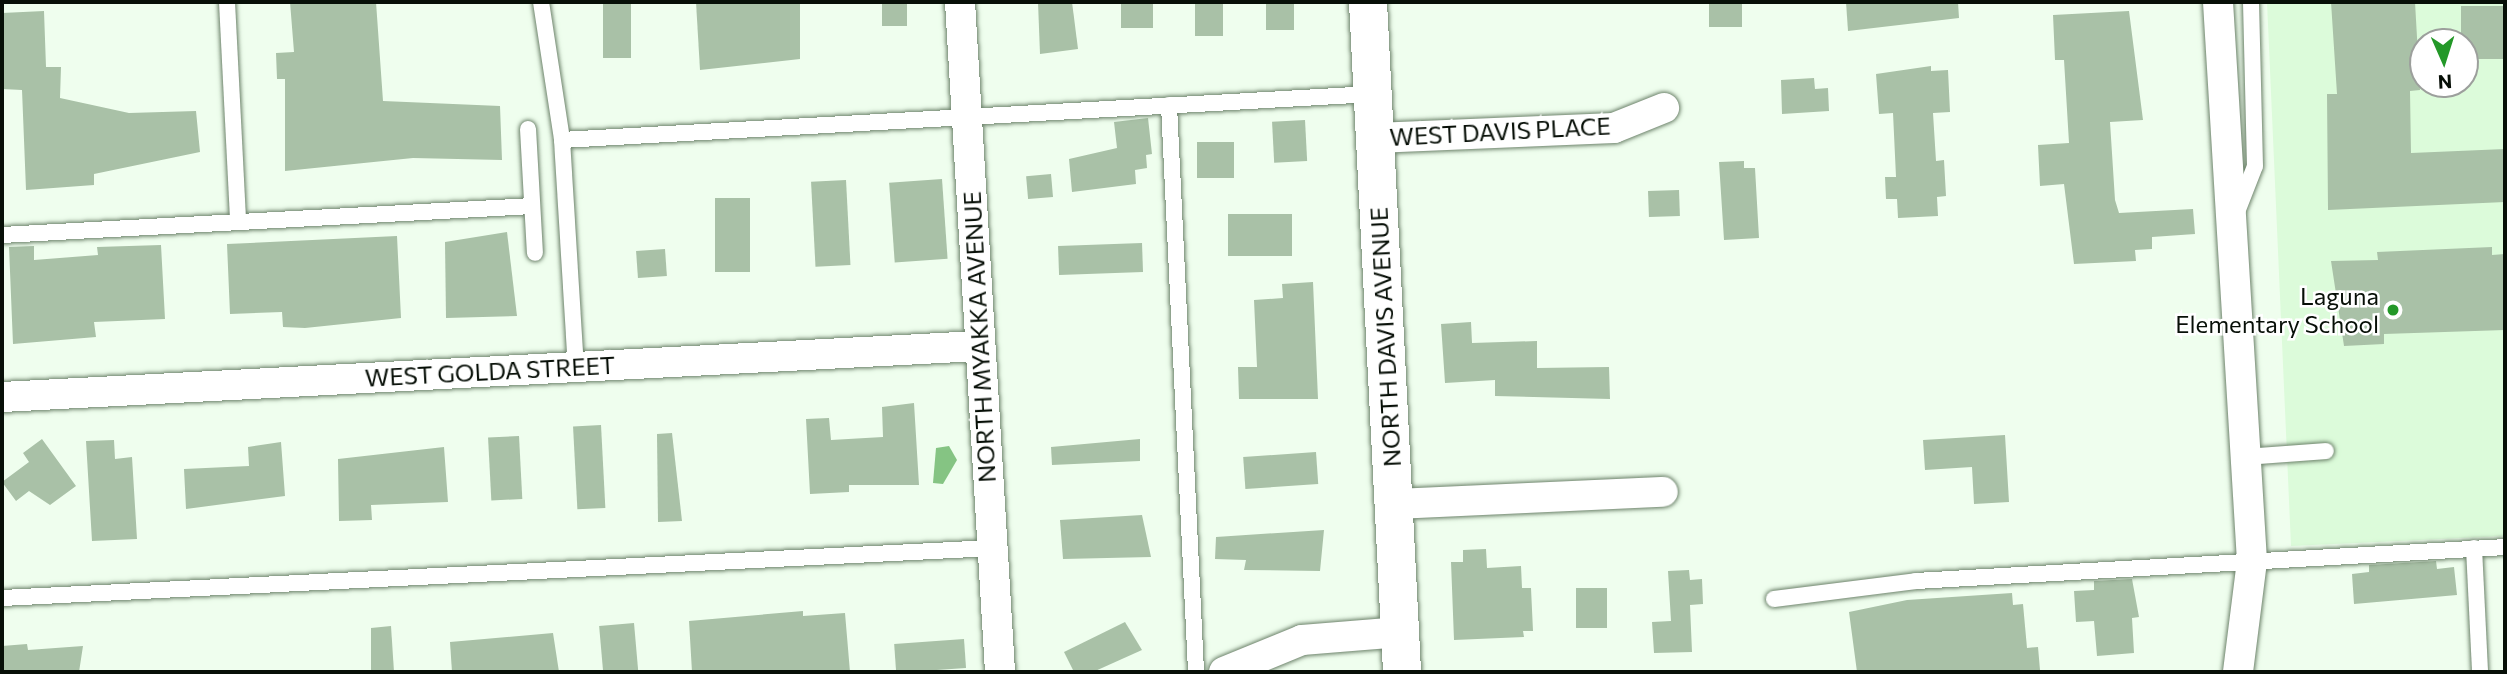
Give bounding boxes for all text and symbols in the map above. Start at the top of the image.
north arrow [2409,28,2479,98]
text: N [2437,71,2453,94]
street label: WEST DAVIS PLACE [1389,111,1611,151]
street label: NORTH MYAKKA AVENUE [957,191,1001,483]
street label: NORTH DAVIS AVENUE [1364,206,1406,468]
place label: Laguna Elementary School [2175,282,2379,338]
marker: Laguna Elementary School [2385,302,2401,318]
street label: WEST GOLDA STREET [364,350,616,392]

